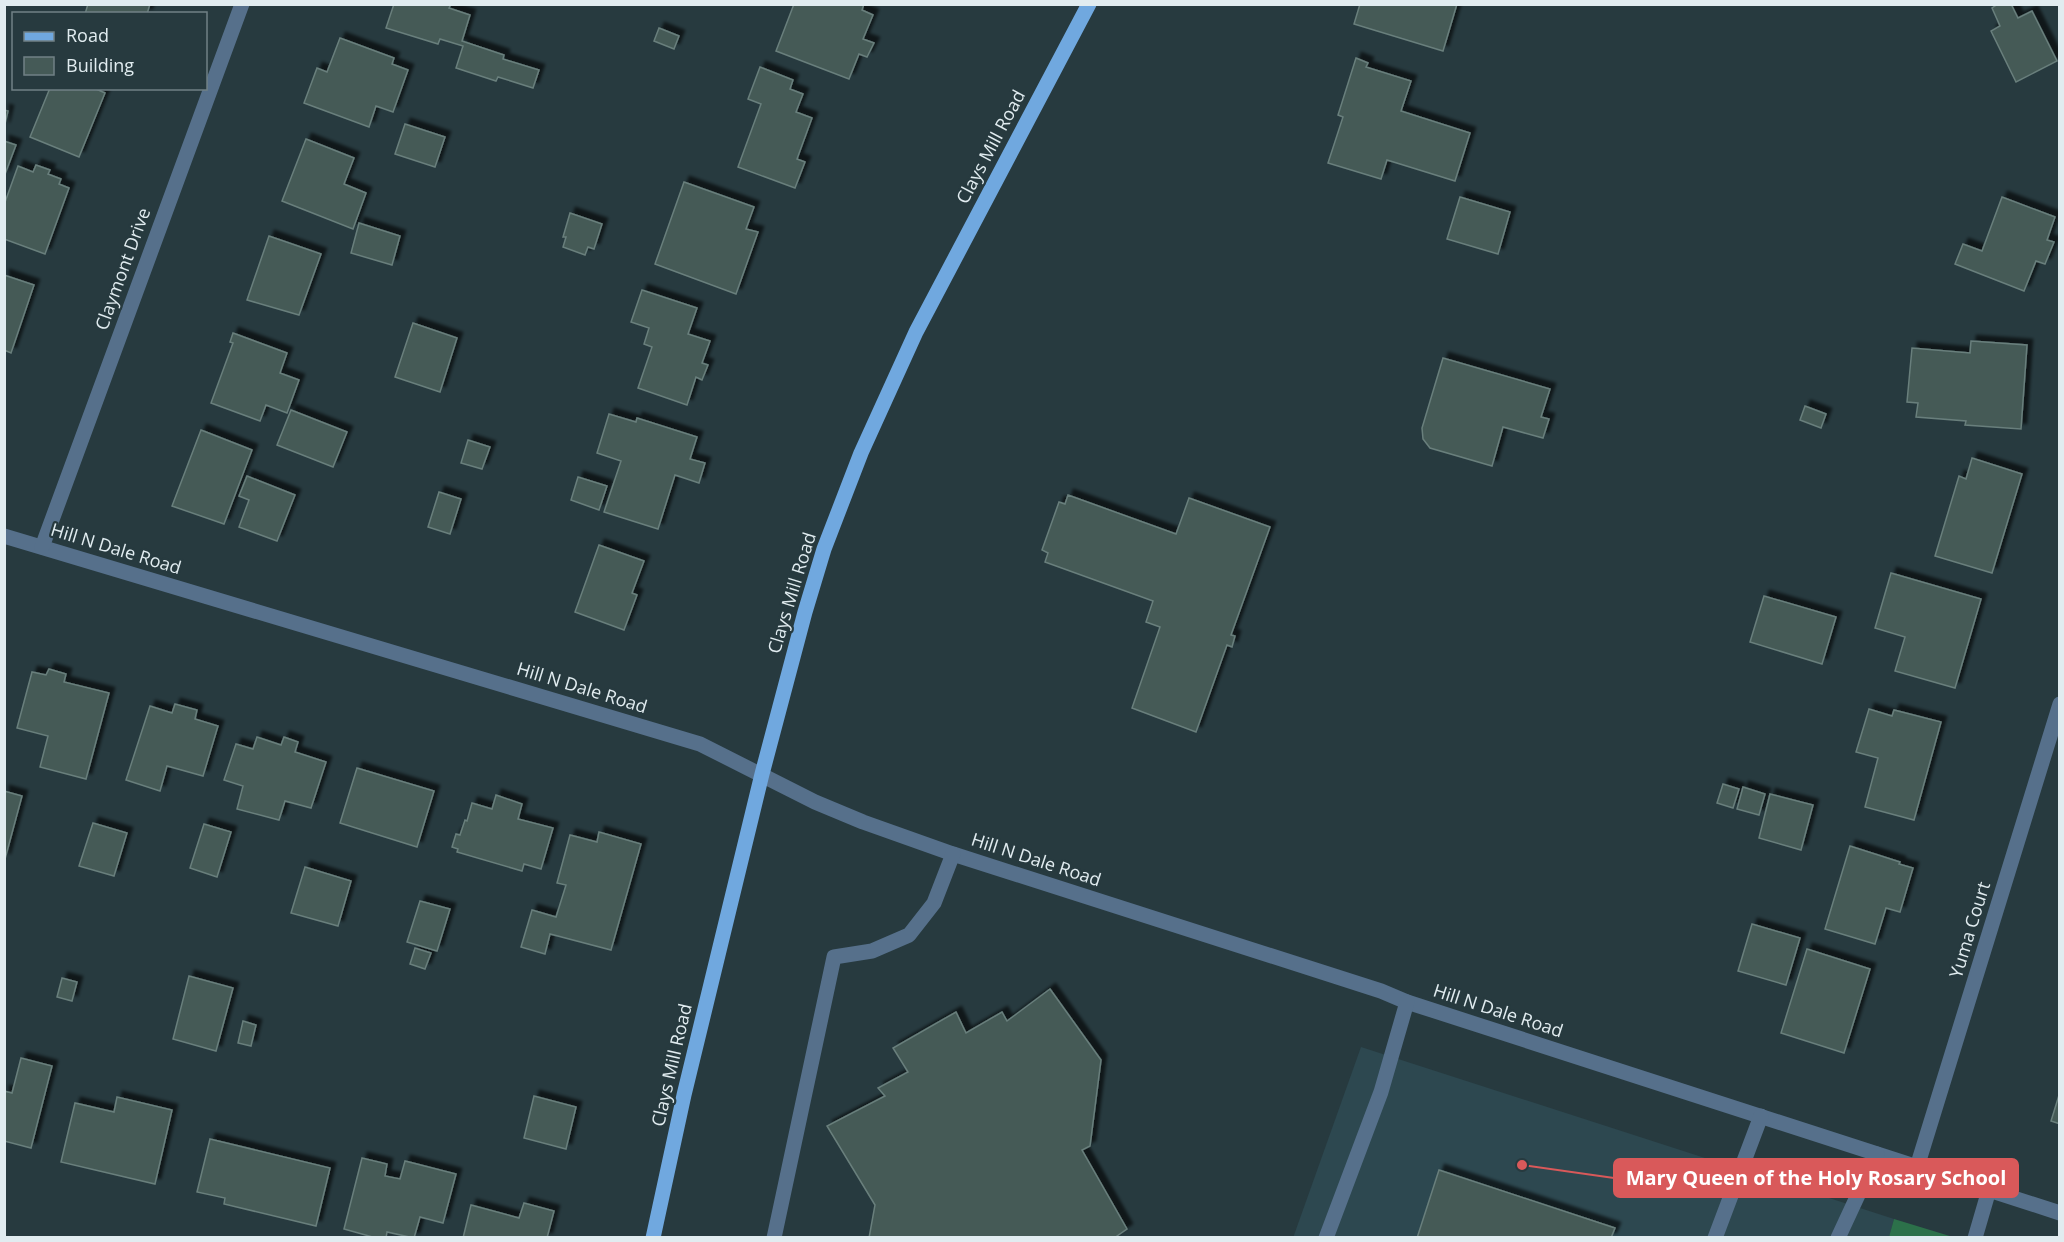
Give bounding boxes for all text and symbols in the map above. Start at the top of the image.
legend [12,12,207,90]
text: Road [66,23,109,47]
text: Building [66,53,134,77]
street label: Clays Mill Road [950,85,1030,208]
street label: Claymont Drive [89,204,155,333]
street label: Hill N Dale Road [48,517,184,579]
street label: Clays Mill Road [761,529,821,656]
street label: Hill N Dale Road [514,656,650,718]
street label: Hill N Dale Road [968,827,1104,891]
street label: Yuma Court [1943,879,1995,981]
street label: Hill N Dale Road [1430,978,1566,1042]
street label: Clays Mill Road [645,1001,697,1129]
callout: Mary Queen of the Holy Rosary School [1614,1159,2018,1197]
text: Mary Queen of the Holy Rosary School [1626,1164,2006,1191]

